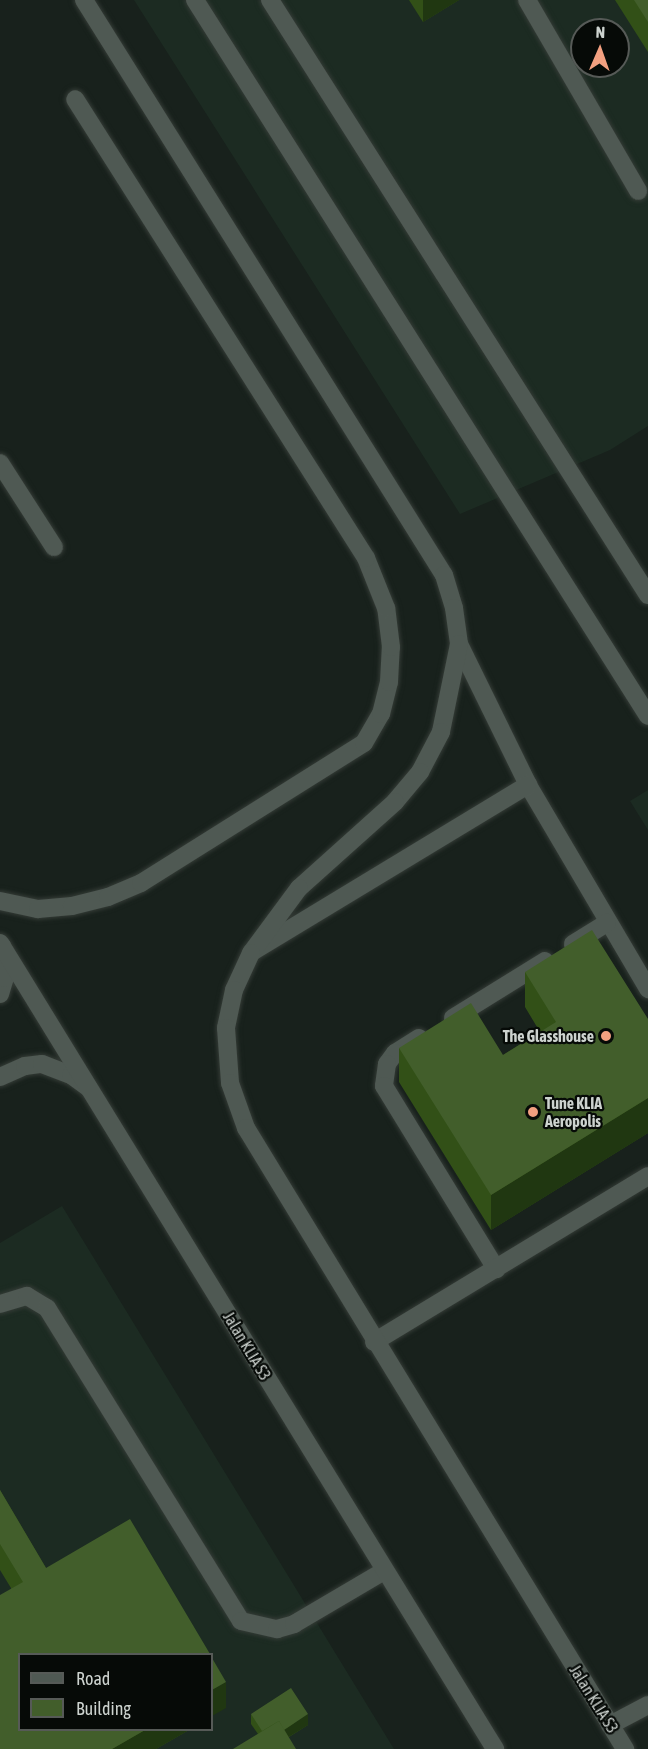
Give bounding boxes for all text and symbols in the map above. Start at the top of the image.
north arrow [570,18,630,78]
text: N [596,23,606,41]
place label: The Glasshouse [503,1026,594,1046]
marker: The Glasshouse [599,1029,613,1043]
place label: Tune KLIA Aeropolis [545,1093,602,1131]
marker: Tune KLIA Aeropolis [526,1105,540,1119]
street label: Jalan KLIA S3 [219,1308,275,1384]
legend [18,1653,213,1731]
street label: Jalan KLIA S3 [566,1661,622,1737]
text: Road [76,1668,110,1689]
text: Building [76,1698,131,1719]

